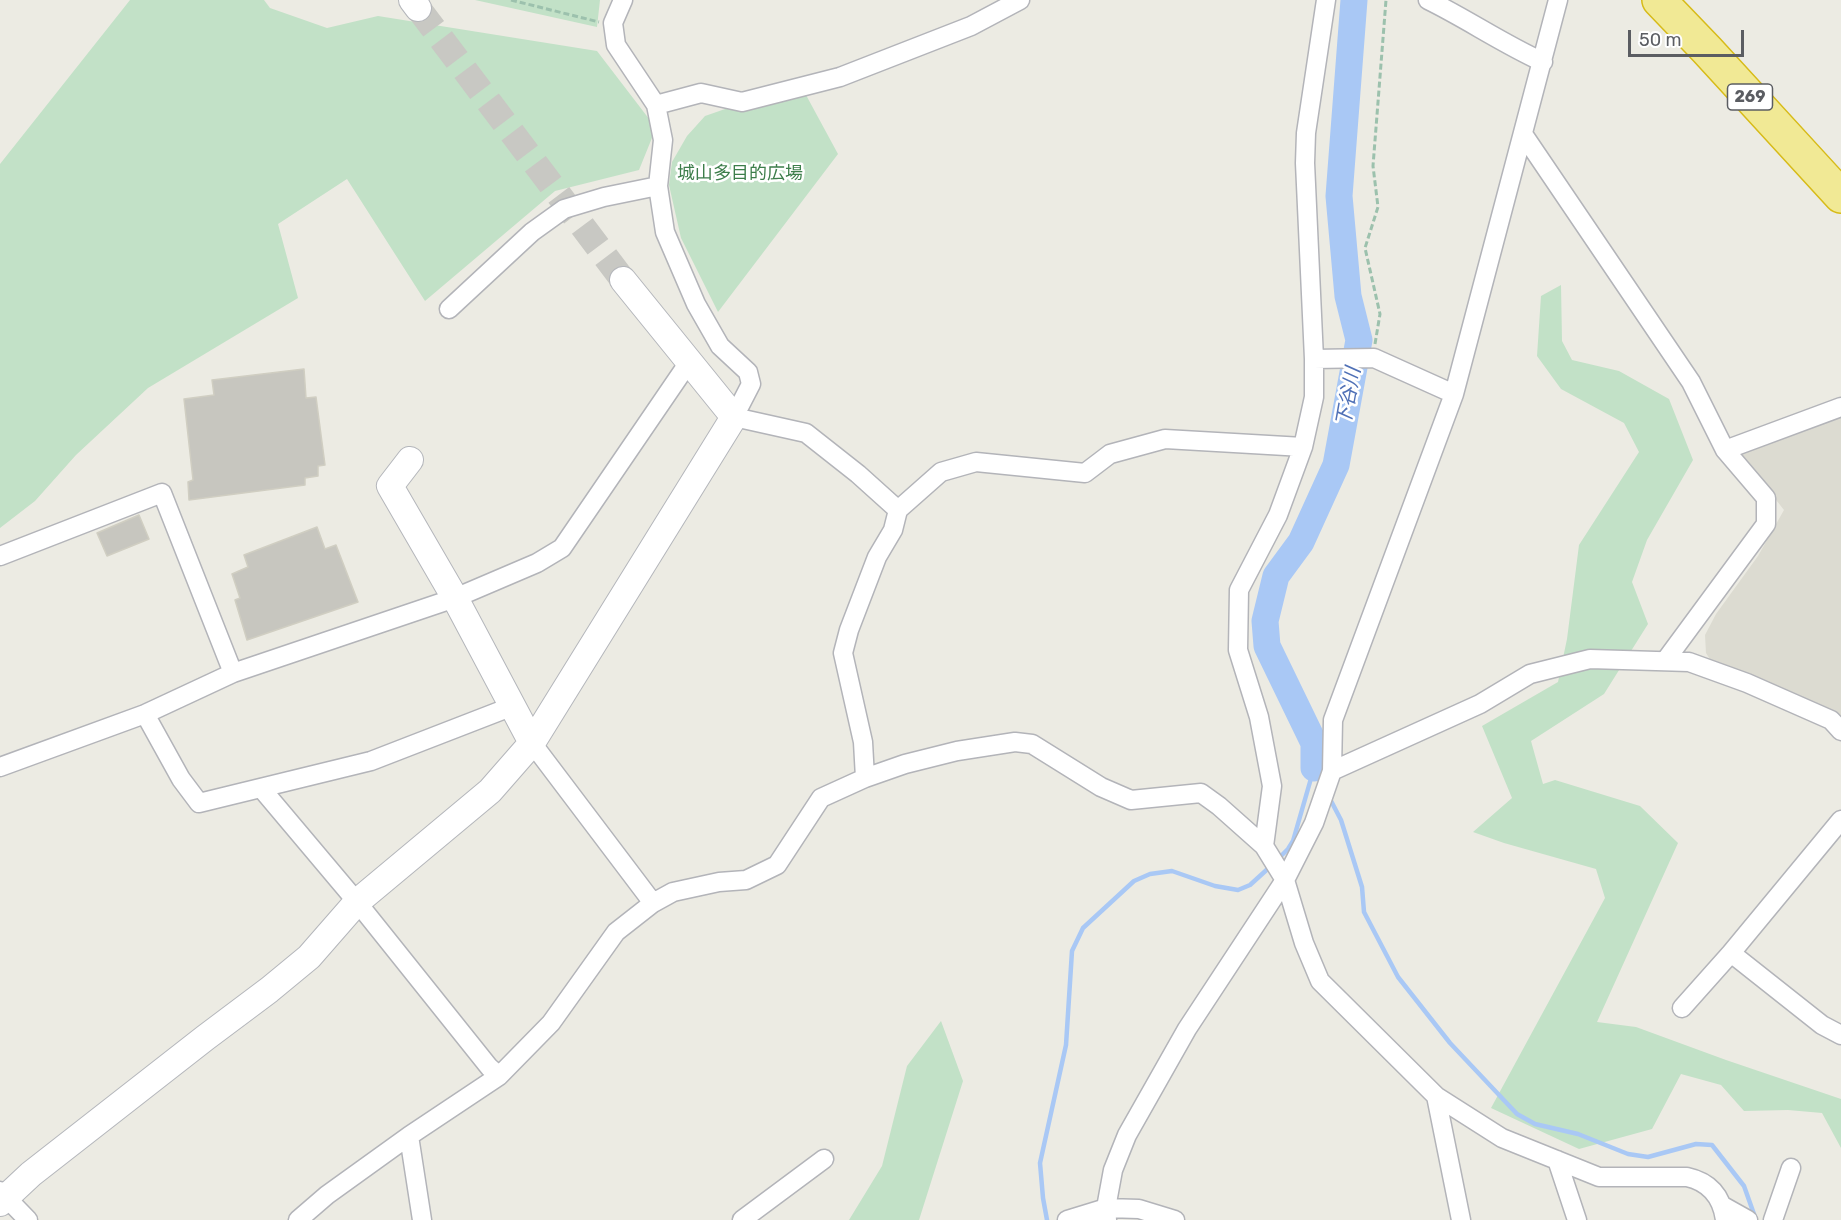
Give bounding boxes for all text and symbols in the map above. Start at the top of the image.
scale bar [1631,18,1746,56]
text: 50 m [1639,29,1682,51]
road number: 269 [1728,84,1772,110]
park label: 城山多目的広場 [677,163,803,185]
water label: 下谷川 [1332,365,1366,429]

